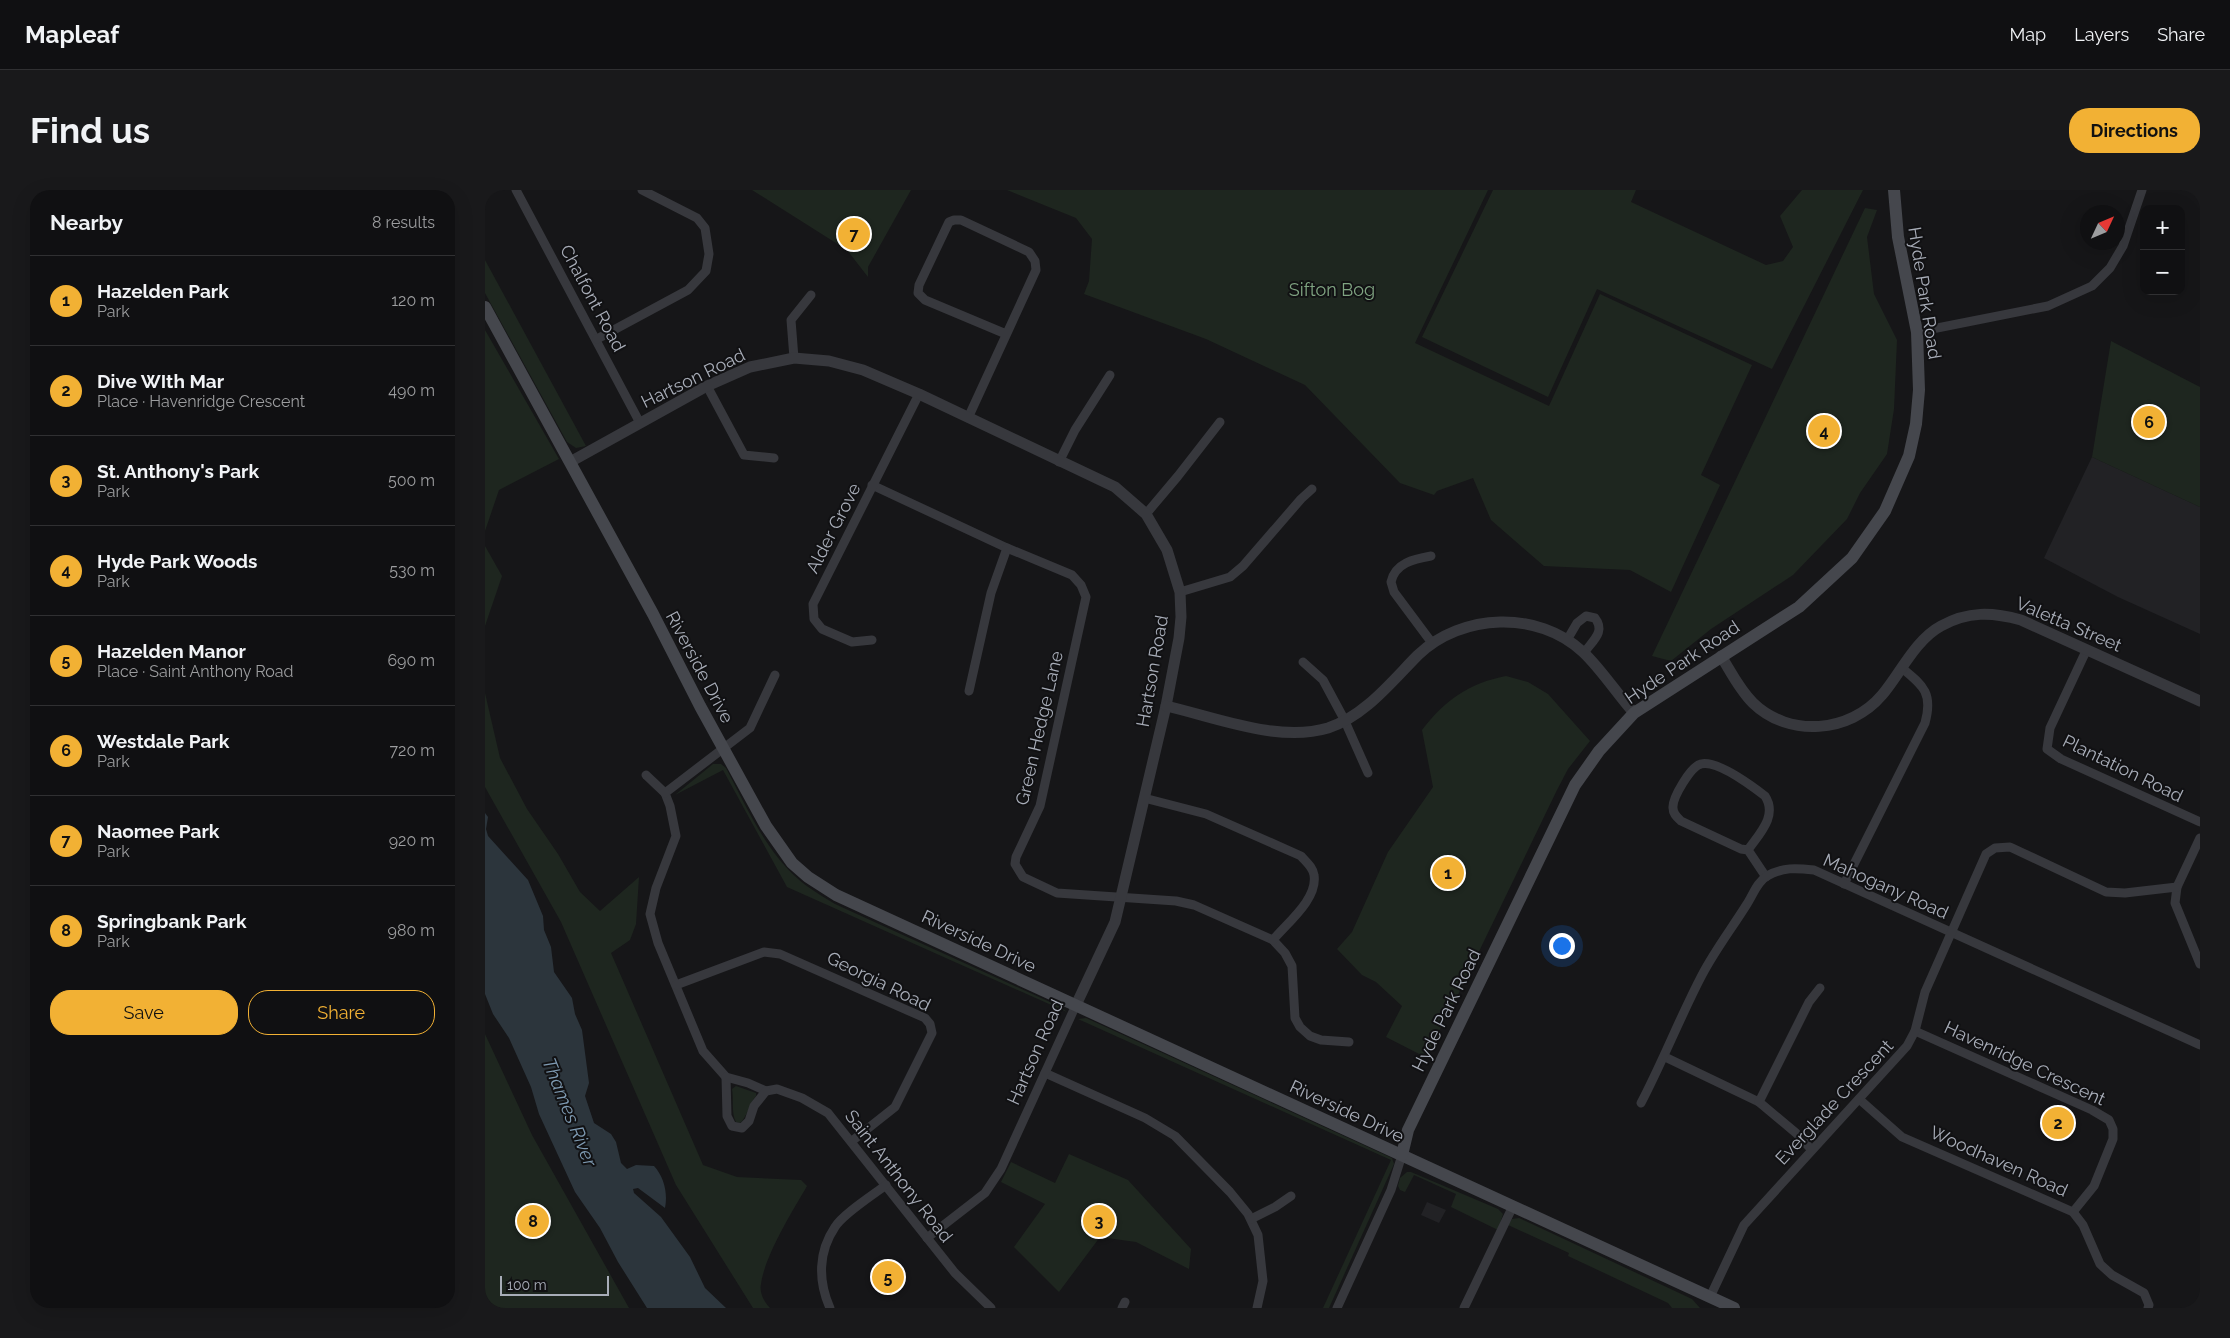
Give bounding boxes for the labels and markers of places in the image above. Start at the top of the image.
pin: 7 [838,215,870,253]
pin: 6 [2133,403,2165,441]
pin: 4 [1808,412,1840,450]
pin: 1 [1432,854,1464,892]
pin: 2 [2042,1104,2074,1142]
pin: 8 [517,1202,549,1240]
pin: 3 [1083,1202,1115,1240]
pin: 5 [872,1258,904,1296]

